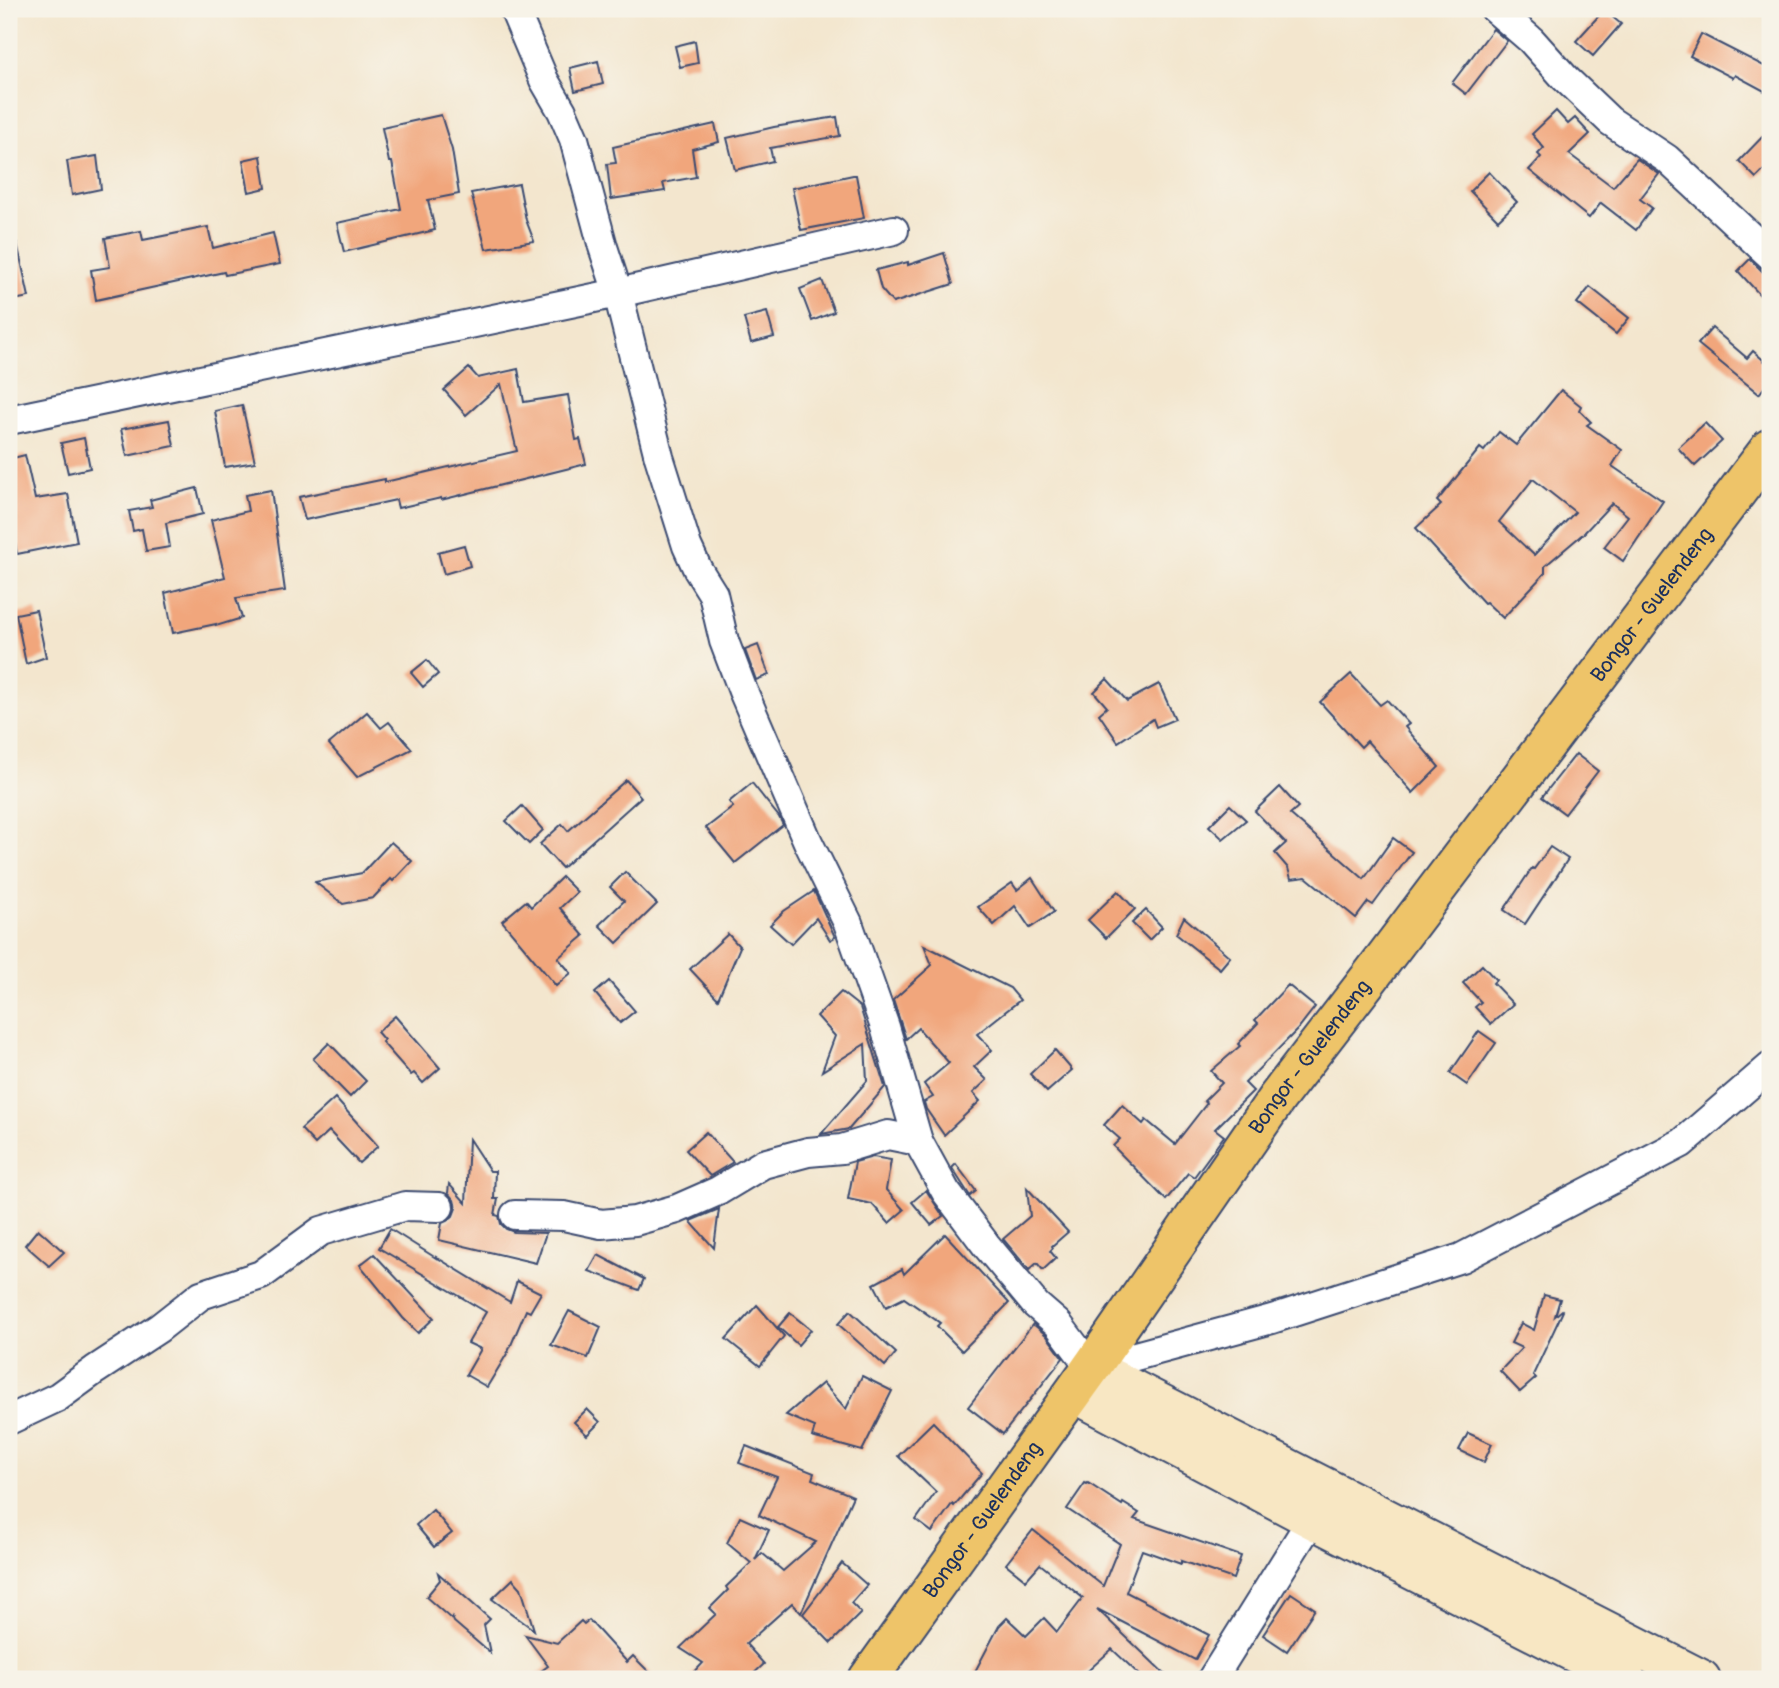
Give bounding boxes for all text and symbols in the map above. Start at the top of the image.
street label: Bongor - Guelendeng [1584,522,1719,687]
street label: Bongor - Guelendeng [1243,974,1377,1139]
street label: Bongor - Guelendeng [917,1436,1048,1604]

